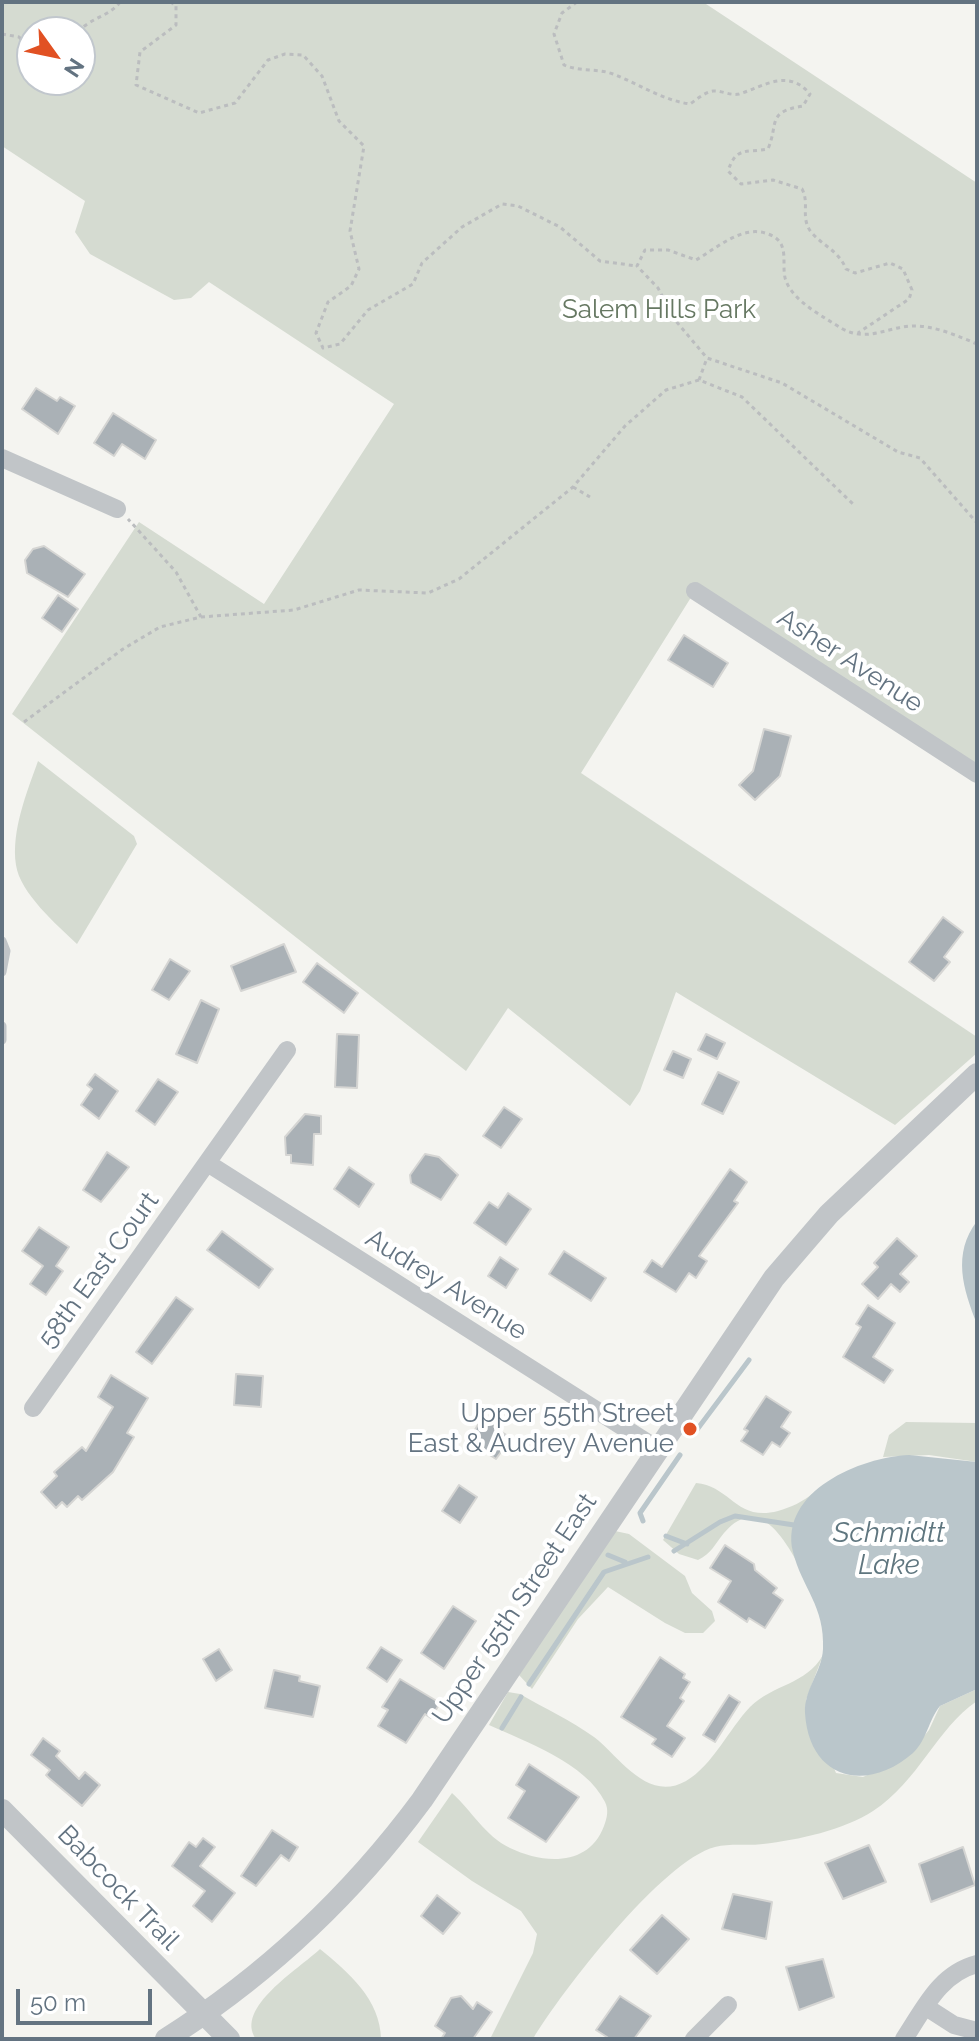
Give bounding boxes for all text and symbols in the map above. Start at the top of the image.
north arrow [16,16,96,96]
text: N [59,54,90,82]
park label: Salem Hills Park [562,294,756,326]
street label: Asher Avenue [771,602,929,720]
street label: 58th East Court [32,1186,166,1354]
street label: Audrey Avenue [360,1223,532,1347]
place label: Upper 55th Street East & Audrey Avenue [408,1398,674,1460]
marker: Upper 55th Street East & Audrey Avenue [681,1420,699,1438]
street label: Upper 55th Street East [426,1488,604,1730]
water label: Schmidtt Lake [833,1517,945,1583]
street label: Babcock Trail [51,1819,185,1957]
scale bar [20,1973,156,2023]
text: 50 m [30,1988,86,2017]

